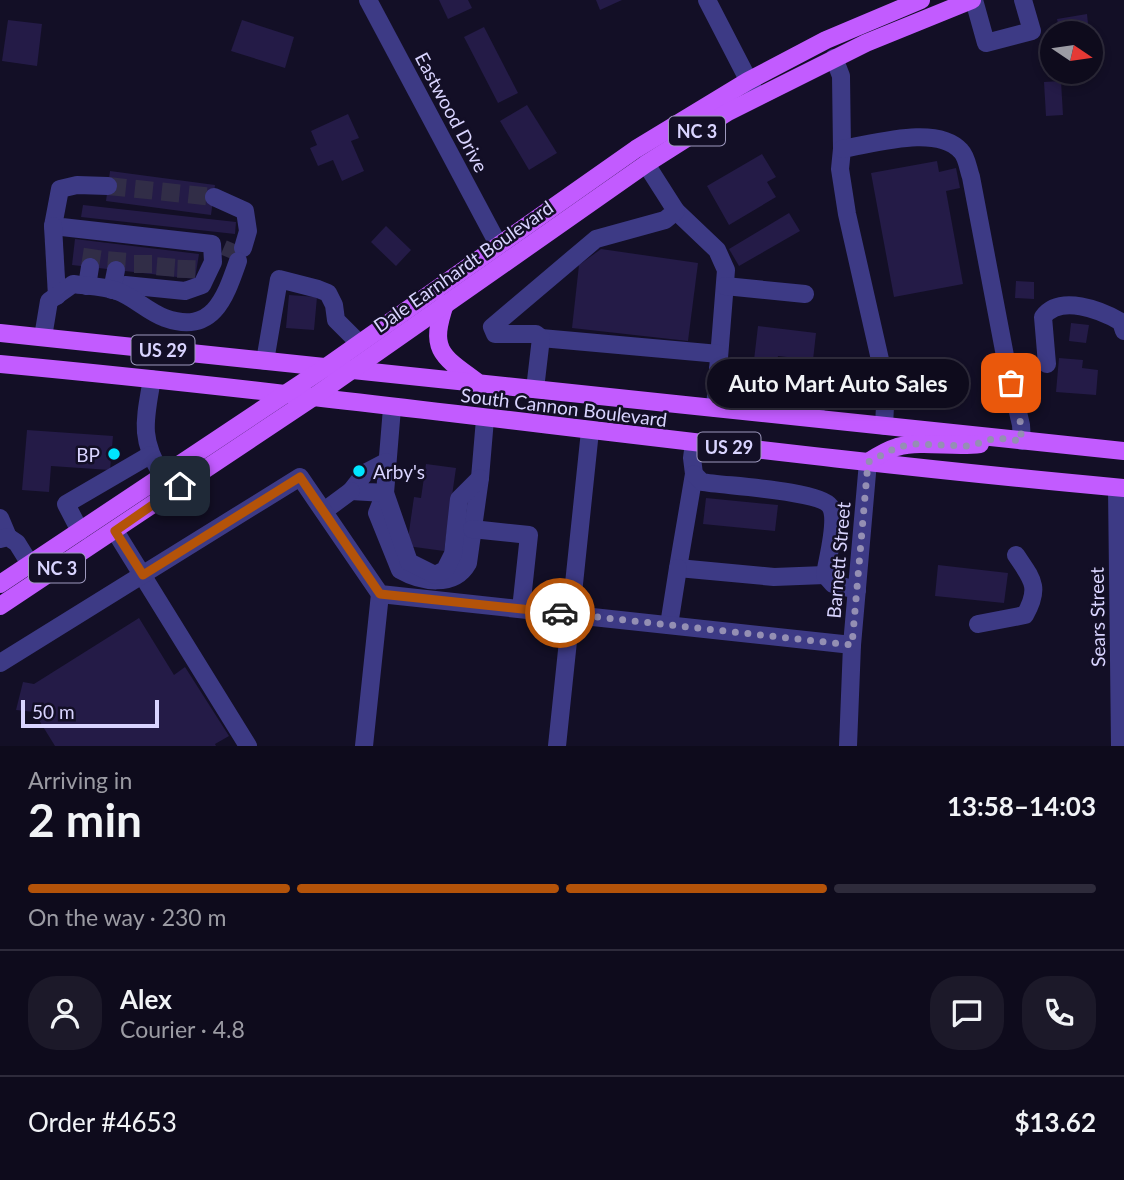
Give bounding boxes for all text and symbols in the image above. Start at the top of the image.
north arrow [1040,21,1102,84]
map controls [1040,21,1103,84]
street label: Eastwood Drive [411,48,493,176]
road number: NC 3 [669,116,725,146]
street label: Dale Earnhardt Boulevard [369,195,557,337]
road number: US 29 [132,336,194,364]
pin [981,353,1041,413]
callout: Auto Mart Auto Sales [706,358,969,408]
icon: bag [992,364,1030,402]
text: Auto Mart Auto Sales [728,369,948,397]
street label: South Cannon Boulevard [460,383,668,431]
road number: US 29 [698,432,760,462]
place label: BP [76,443,100,466]
marker: BP [106,446,122,462]
pin [150,456,210,516]
place label: Arby's [373,460,425,483]
marker: Arby's [351,463,367,479]
icon: home [161,467,199,505]
street label: Barnett Street [821,501,855,619]
road number: NC 3 [29,554,85,582]
street label: Sears Street [1085,567,1109,667]
courier [525,578,595,648]
icon: car [541,594,579,632]
scale bar [21,697,159,729]
text: 50 m [32,700,75,723]
text: Arriving in [28,766,132,794]
text: 13:58–14:03 [947,790,1096,822]
text: 2 min [28,792,142,847]
text: On the way · 230 m [28,903,227,931]
button: person [28,976,102,1050]
button: chat [930,976,1004,1050]
button: phone [1022,976,1096,1050]
text: Alex [120,983,172,1015]
text: Courier · 4.8 [120,1015,245,1043]
text: Order #4653 [28,1106,177,1138]
text: $13.62 [1014,1106,1096,1138]

